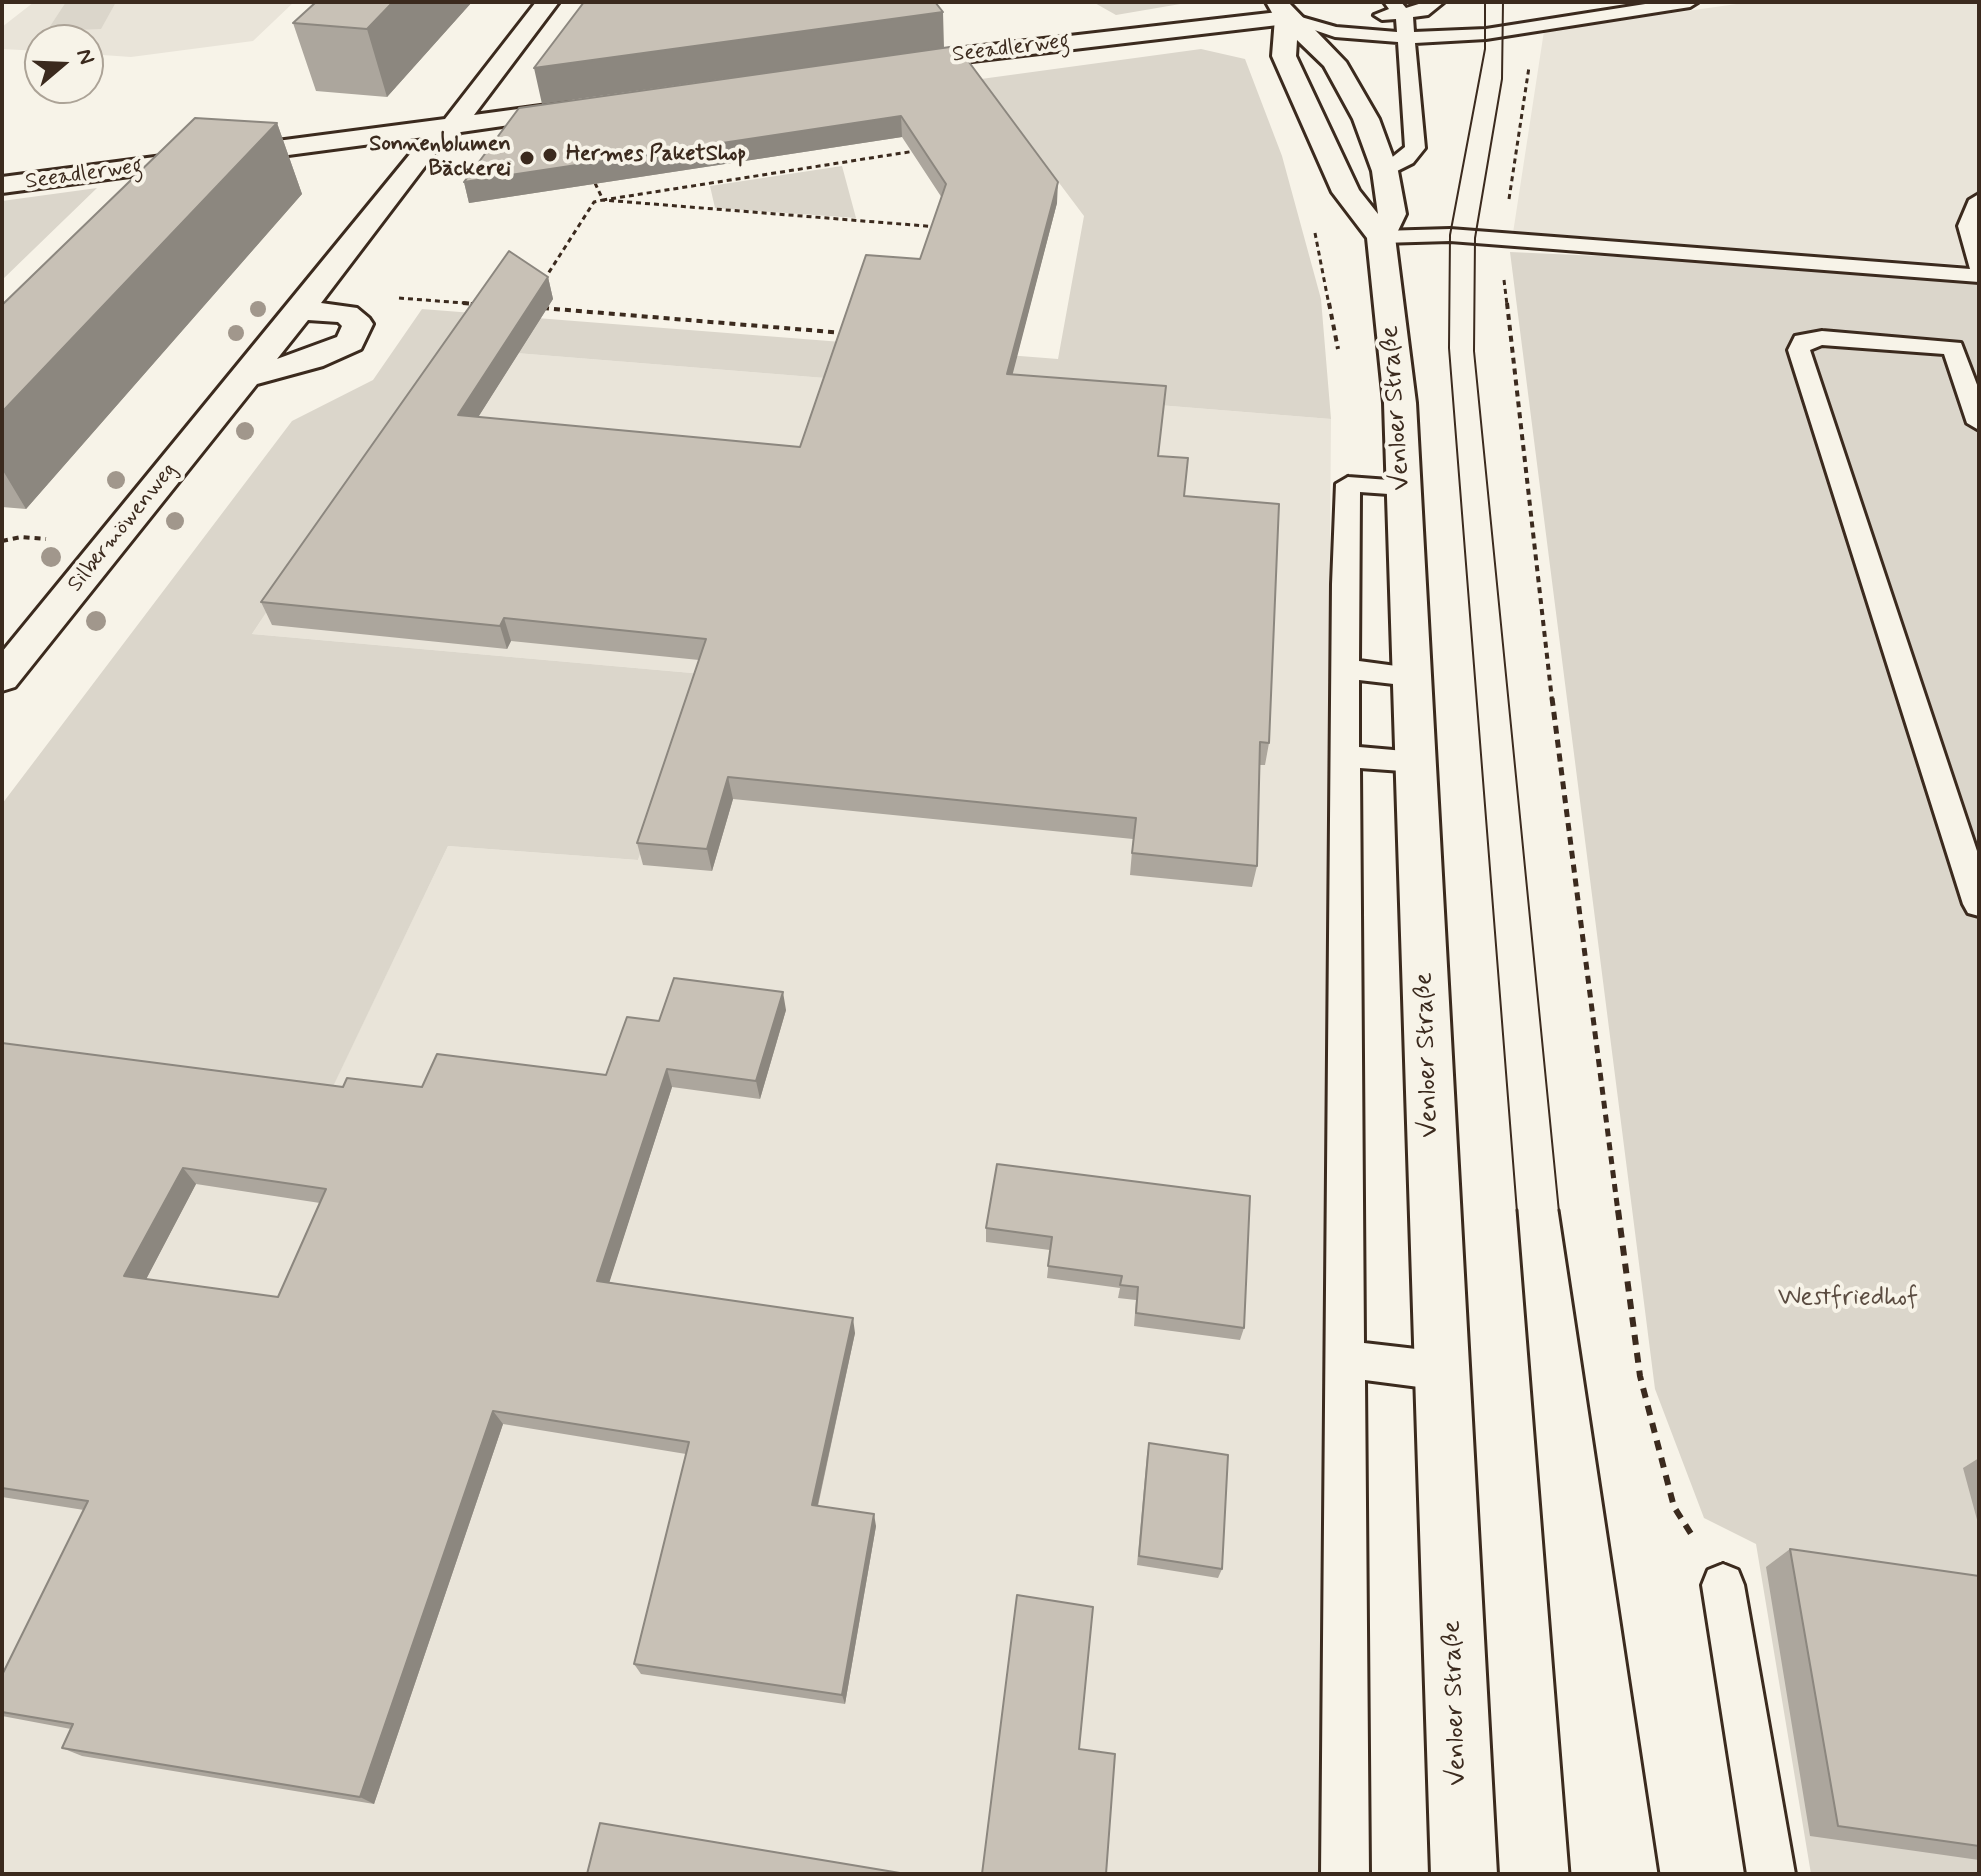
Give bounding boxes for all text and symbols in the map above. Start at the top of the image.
north arrow [24,24,104,104]
street label: Seeadlerweg [951,29,1071,69]
text: N [69,45,100,68]
place label: Sonnenblumen Bäckerei [369,132,511,184]
place label: Hermes PaketShop [566,142,746,168]
marker: Hermes PaketShop [541,146,559,164]
marker: Sonnenblumen Bäckerei [518,149,536,167]
street label: Seeadlerweg [24,154,144,196]
street label: Venloer Straße [1376,324,1418,492]
street label: Silbermöwenweg [63,458,183,598]
street label: Venloer Straße [1410,972,1446,1138]
park label: Westfriedhof [1778,1283,1918,1315]
street label: Venloer Straße [1438,1620,1474,1786]

